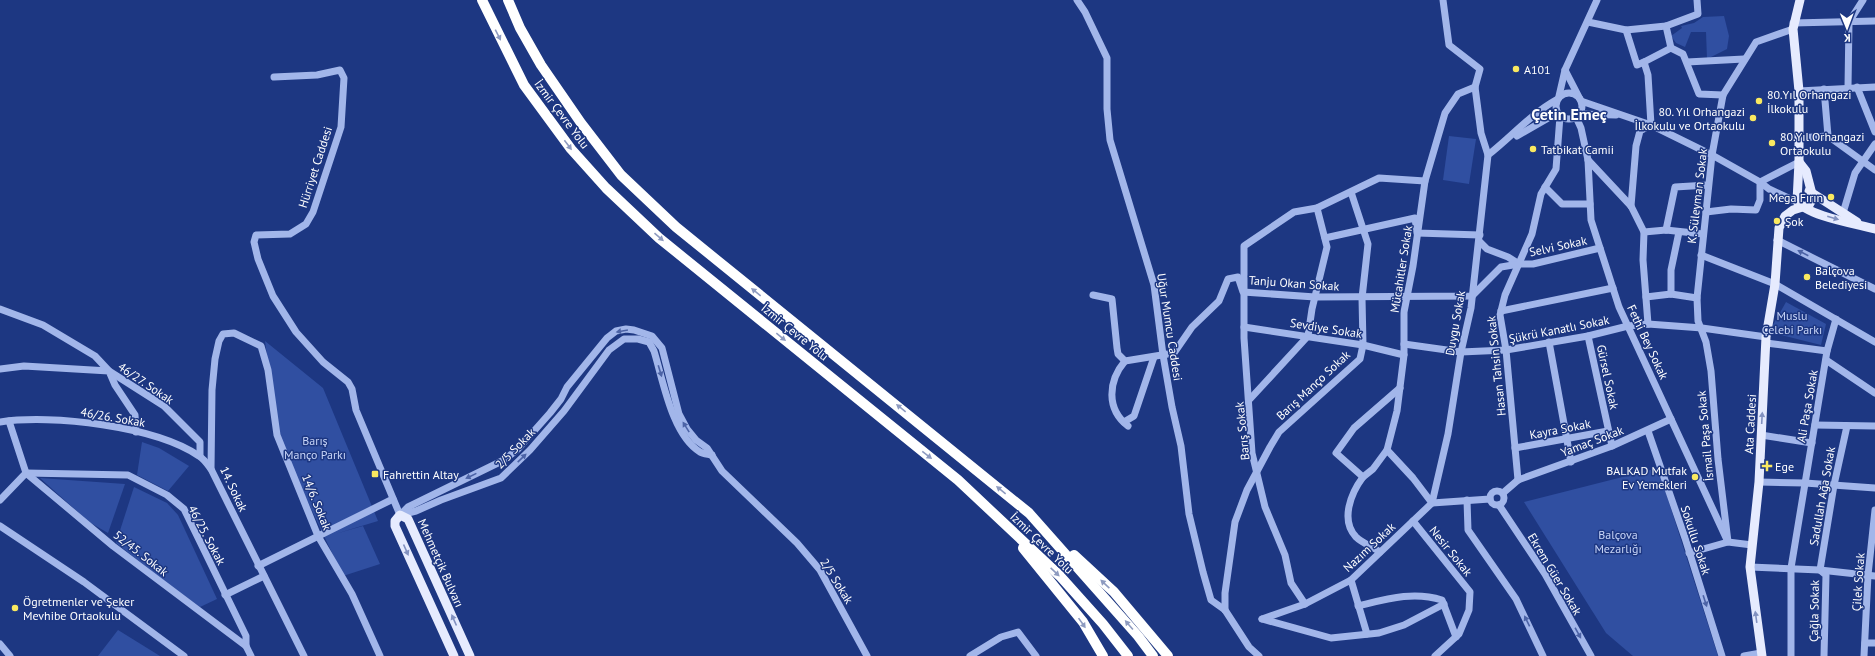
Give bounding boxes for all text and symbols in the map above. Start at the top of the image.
north arrow [1827,8,1867,48]
one-way arrow [495,29,502,41]
text: K [1843,31,1851,45]
place label: A101 [1524,62,1551,77]
marker: A101 [1511,64,1521,74]
street label: İzmir Çevre Yolu [531,77,593,151]
place label: 80.Yıl Orhangazi İlkokulu [1767,87,1851,116]
marker: 80.Yıl Orhangazi İlkokulu [1754,96,1764,106]
district label: Çetin Emeç [1531,104,1607,124]
place label: 80. Yıl Orhangazi İlkokulu ve Ortaokulu [1635,104,1745,133]
marker: 80. Yıl Orhangazi İlkokulu ve Ortaokulu [1748,113,1758,123]
street label: Hürriyet Caddesi [295,124,335,210]
place label: 80.Yıl Orhangazi Ortaokulu [1780,129,1864,158]
marker: 80.Yıl Orhangazi Ortaokulu [1767,138,1777,148]
one-way arrow [564,139,572,150]
place label: Tatbikat Camii [1541,142,1614,157]
marker: Tatbikat Camii [1528,144,1538,154]
street label: K. Süleyman Sokak [1684,147,1710,244]
place label: Mega Fırın [1769,190,1823,205]
marker: Mega Fırın [1826,192,1836,202]
place label: Şok [1785,214,1804,229]
one-way arrow [1827,215,1839,221]
marker: Şok [1772,216,1782,226]
street label: Mücahitler Sokak [1387,224,1415,314]
one-way arrow [653,233,664,242]
street label: Selvi Sokak [1528,233,1588,259]
one-way arrow [1797,250,1808,256]
place label: Balçova Belediyesi [1815,263,1867,292]
street label: Uğur Mumcu Caddesi [1154,272,1186,382]
street label: Tanju Okan Sokak [1248,272,1340,294]
marker: Balçova Belediyesi [1802,272,1812,282]
one-way arrow [750,287,761,296]
street label: Duygu Sokak [1442,289,1468,357]
street label: İzmir Çevre Yolu [758,300,832,364]
street label: Fethi Bey Sokak [1624,302,1672,382]
park label: Muslu Çelebi Parkı [1762,308,1822,337]
street label: Şükrü Kanatlı Sokak [1507,312,1611,346]
street label: Sevdiye Sokak [1289,315,1363,341]
street label: Hasan Tahsin Sokak [1483,315,1509,417]
one-way arrow [616,328,628,334]
one-way arrow [775,333,786,342]
street label: Gürsel Sokak [1594,343,1622,411]
street label: Barış Manço Sokak [1273,347,1353,423]
street label: 46/27. Sokak [115,359,177,407]
one-way arrow [657,366,663,378]
street label: Ali Paşa Sokak [1793,368,1821,444]
street label: İsmail Paşa Sokak [1694,390,1716,482]
street label: Ata Caddesi [1741,394,1759,454]
street label: Barış Sokak [1231,401,1253,461]
one-way arrow [895,403,906,412]
street label: 46/26. Sokak [79,404,147,430]
one-way arrow [1759,411,1765,424]
street label: Kayra Sokak [1528,416,1592,442]
one-way arrow [683,421,690,432]
street label: Yamaç Sokak [1558,422,1626,460]
street label: 2/5 Sokak [492,424,538,471]
park label: Barış Manço Parkı [284,433,346,462]
street label: Sadullah Ağa Sokak [1806,445,1838,547]
one-way arrow [921,451,932,460]
one-way arrow [517,453,527,463]
place label: Ege [1775,459,1794,474]
marker: Ege [1762,461,1772,471]
place label: BALKAD Mutfak Ev Yemekleri [1606,463,1687,492]
street label: 14. Sokak [217,464,251,514]
place label: Fahrettin Altay [383,467,459,482]
marker: Fahrettin Altay [370,469,380,479]
street label: 14/6. Sokak [299,472,335,532]
marker: BALKAD Mutfak Ev Yemekleri [1690,472,1700,482]
one-way arrow [465,473,477,479]
one-way arrow [996,486,1007,495]
street label: 46/25. Sokak [185,503,229,568]
street label: Sokullu Sokak [1678,503,1714,577]
street label: İzmir Çevre Yolu [1007,509,1077,577]
street label: Mehmetçik Bulvarı [415,516,467,610]
street label: Nazım Sokak [1340,519,1398,575]
street label: Nesir Sokak [1426,523,1476,579]
street label: 52/45. Sokak [111,527,172,579]
park label: Balçova Mezarlığı [1594,527,1642,556]
street label: Ekrem Güer Sokak [1525,530,1585,618]
one-way arrow [403,544,409,556]
street label: Çilek Sokak [1848,552,1868,612]
street label: 2/5 Sokak [817,555,857,607]
one-way arrow [1050,567,1060,577]
one-way arrow [1100,580,1111,589]
street label: Çağla Sokak [1806,580,1822,642]
place label: Ögretmenler ve Şeker Mevhibe Ortaokulu [23,594,134,623]
one-way arrow [1702,595,1708,607]
marker: Ögretmenler ve Şeker Mevhibe Ortaokulu [10,603,20,613]
one-way arrow [1753,611,1760,623]
one-way arrow [451,615,457,626]
one-way arrow [1523,615,1530,626]
one-way arrow [1078,618,1086,628]
one-way arrow [1124,620,1133,631]
one-way arrow [1575,628,1581,639]

